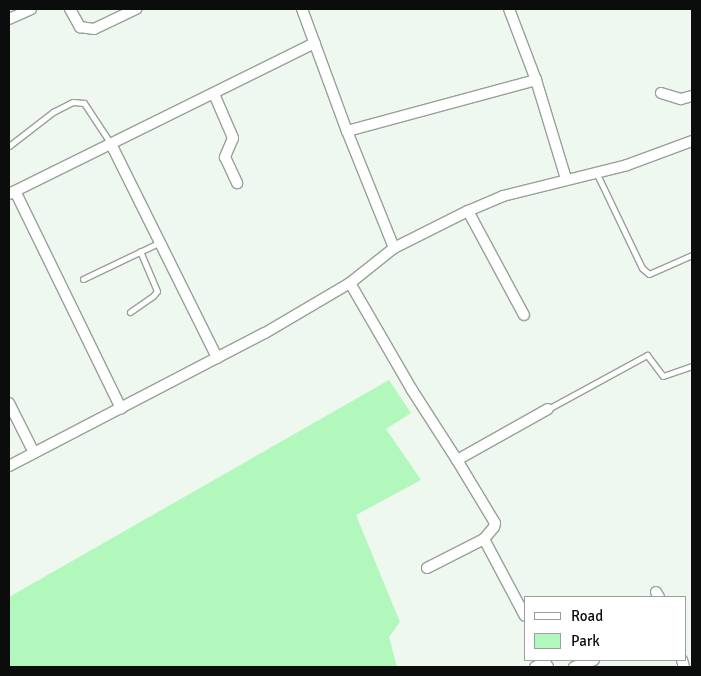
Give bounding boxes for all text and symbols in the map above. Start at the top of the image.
legend [524,596,686,661]
text: Road [571,607,603,625]
text: Park [571,632,600,650]

